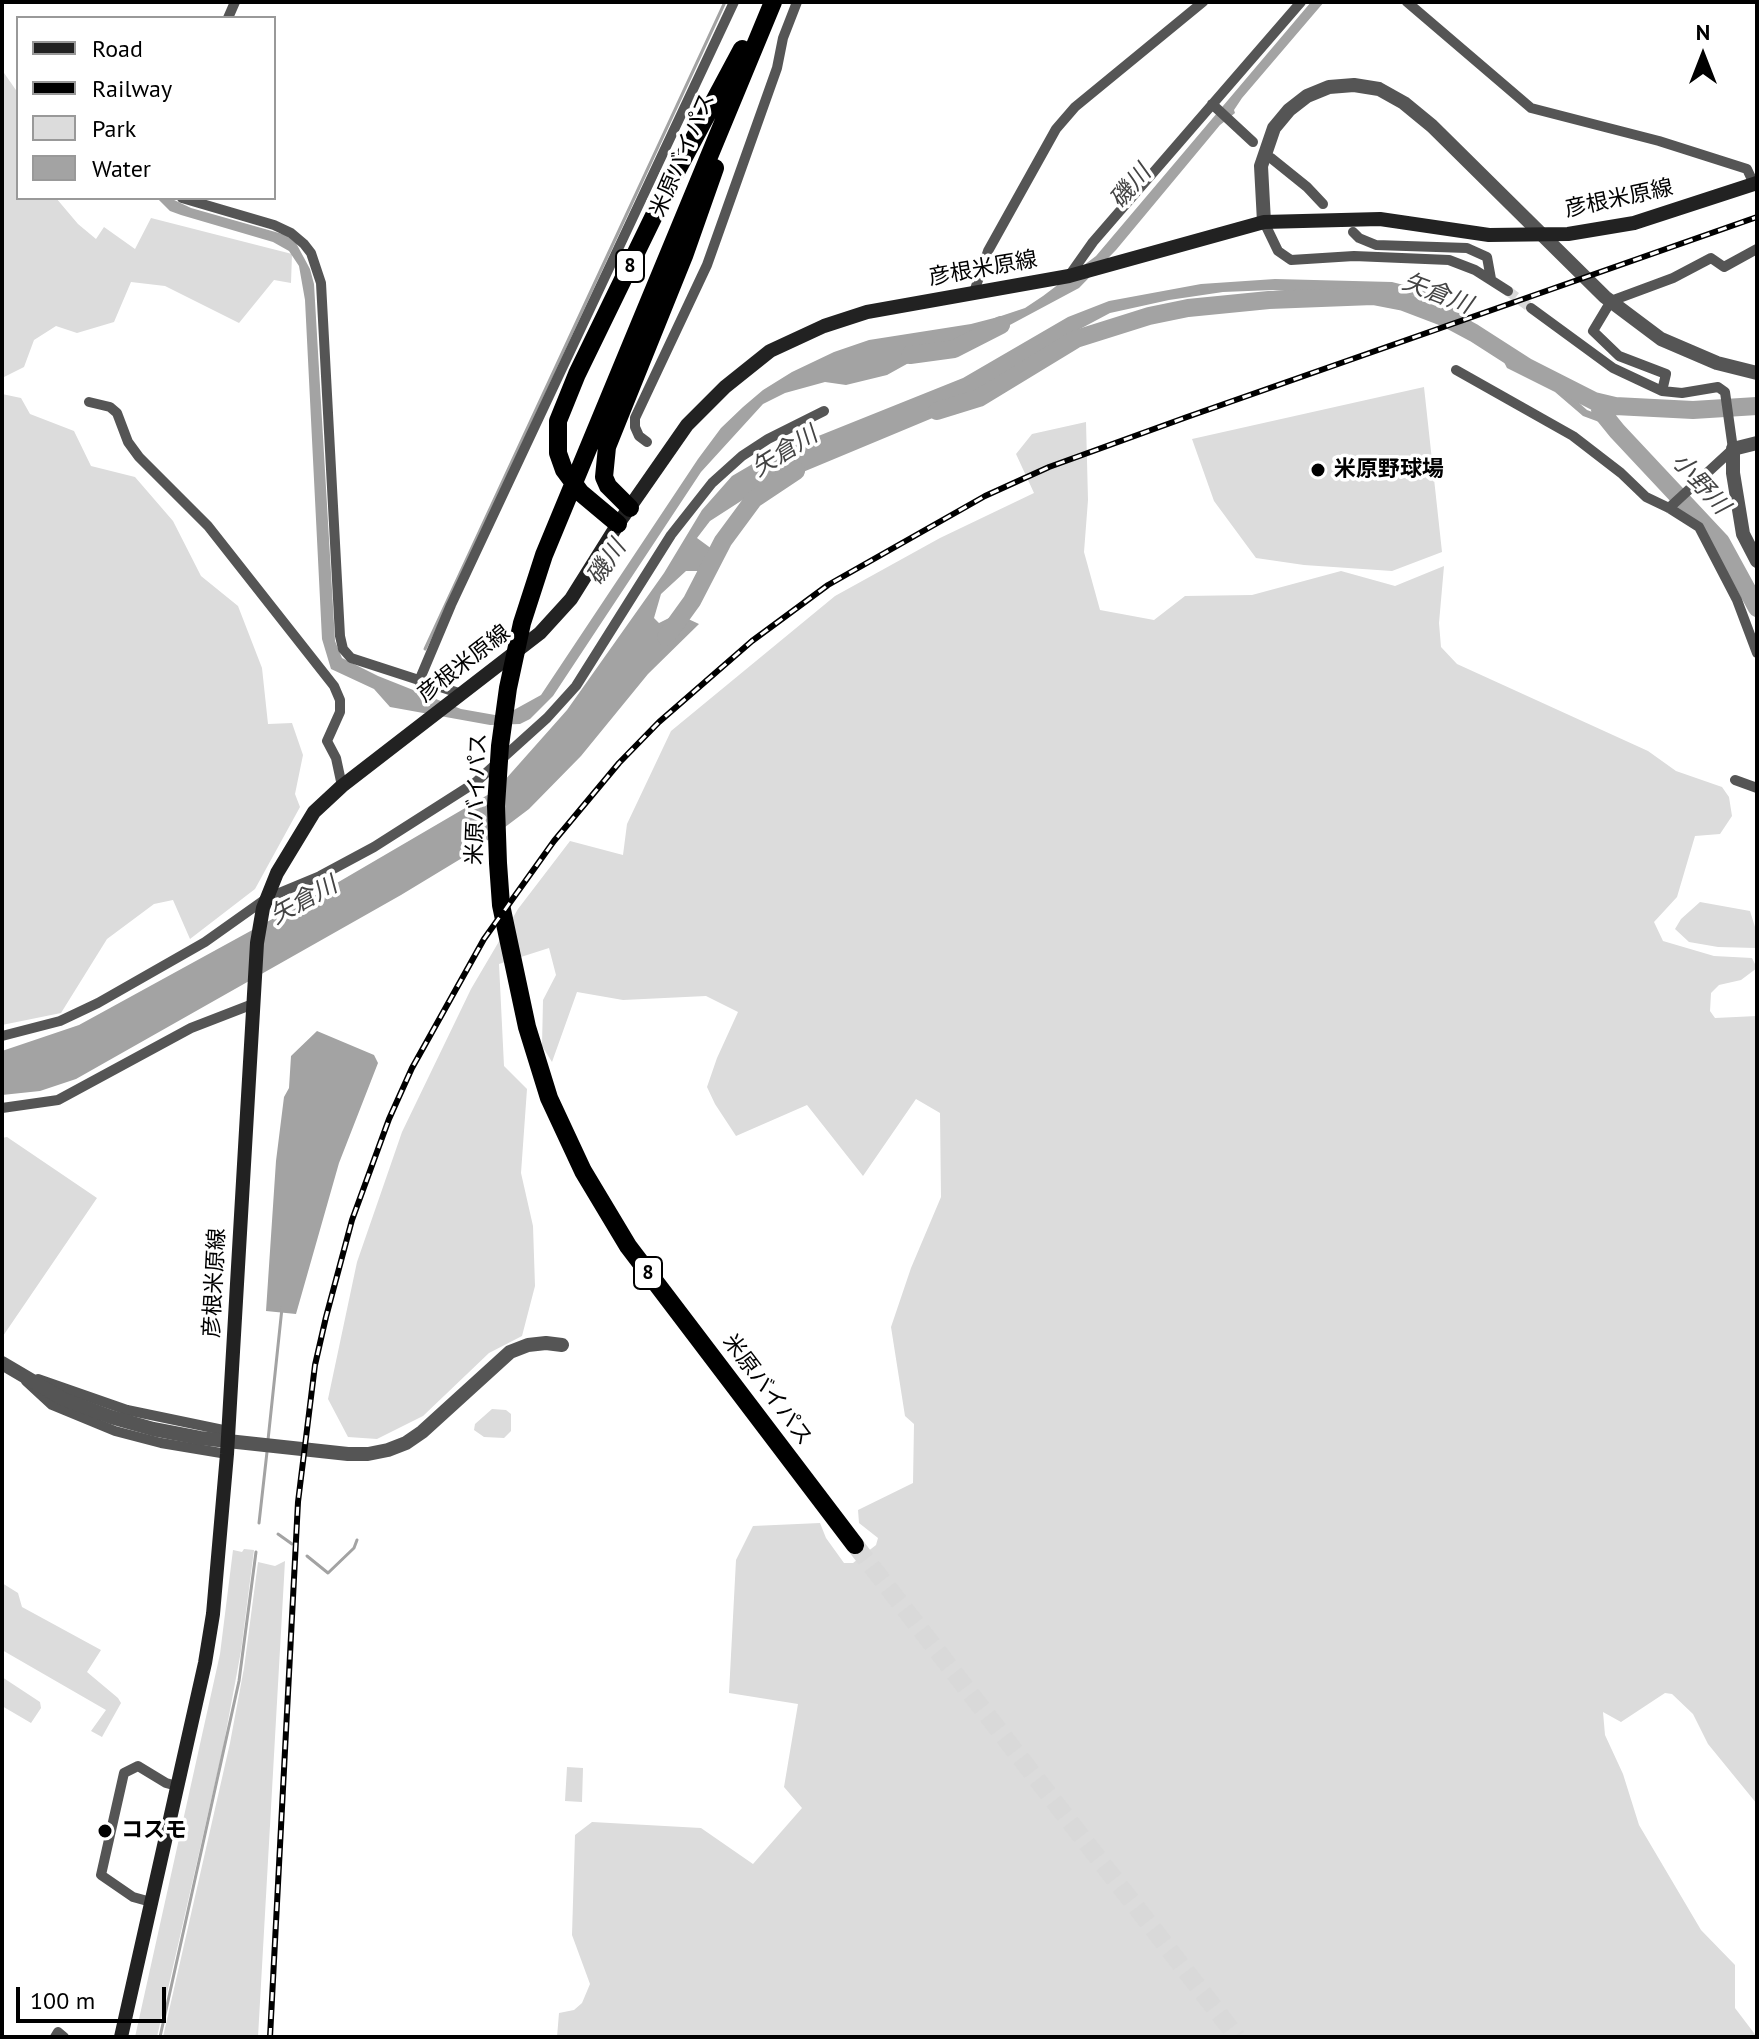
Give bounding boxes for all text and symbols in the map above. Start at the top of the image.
legend [16,16,276,200]
north arrow [1663,16,1743,96]
text: N [1696,18,1710,46]
text: Road [92,33,143,64]
text: Railway [92,73,172,104]
street label: 米原バイパス [645,89,721,221]
text: Park [92,113,136,144]
text: Water [92,153,151,184]
water label: 磯川 [1105,159,1157,215]
street label: 彦根米原線 [1562,175,1676,223]
street label: 彦根米原線 [927,246,1039,292]
road number: 8 [616,250,644,282]
water label: 矢倉川 [1398,268,1476,320]
water label: 矢倉川 [747,421,823,483]
water label: 小野川 [1665,448,1735,520]
place label: 米原野球場 [1334,457,1444,483]
marker: 米原野球場 [1309,461,1327,479]
water label: 磯川 [582,535,632,591]
street label: 彦根米原線 [413,620,515,708]
street label: 米原バイパス [462,733,492,865]
water label: 矢倉川 [266,871,342,931]
street label: 彦根米原線 [199,1227,231,1339]
road number: 8 [634,1257,662,1289]
street label: 米原バイパス [717,1329,817,1451]
place label: コスモ [121,1818,187,1844]
marker: コスモ [96,1822,114,1840]
scale bar [20,1971,170,2021]
text: 100 m [30,1985,95,2016]

